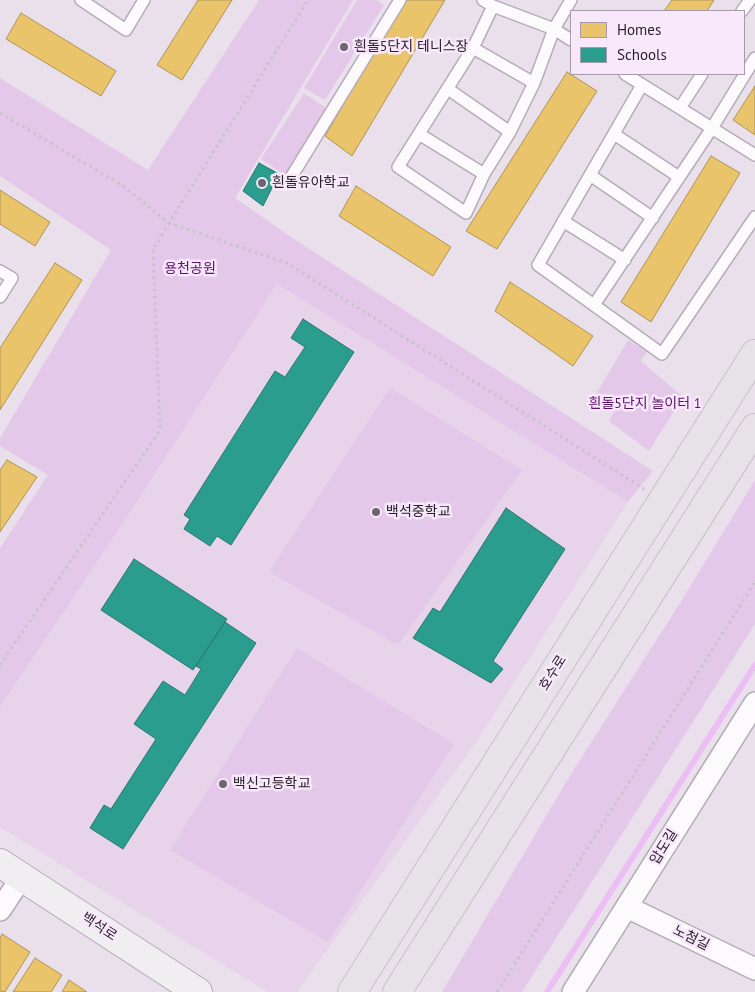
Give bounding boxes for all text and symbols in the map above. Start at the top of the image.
legend [570,10,745,75]
text: Homes [617,20,661,39]
place label: 흰돌5단지 테니스장 [354,39,468,55]
marker: 흰돌5단지 테니스장 [338,41,350,53]
text: Schools [617,45,667,64]
place label: 흰돌유아학교 [272,175,349,191]
marker: 흰돌유아학교 [256,177,268,189]
park label: 용천공원 [164,261,216,277]
park label: 흰돌5단지 놀이터 1 [589,396,701,412]
place label: 백석중학교 [386,504,450,520]
marker: 백석중학교 [370,506,382,518]
street label: 호수로 [536,652,570,694]
place label: 백신고등학교 [233,776,310,792]
marker: 백신고등학교 [217,778,229,790]
street label: 압도길 [647,826,681,868]
street label: 백석로 [78,909,120,945]
street label: 노첨길 [670,922,712,954]

